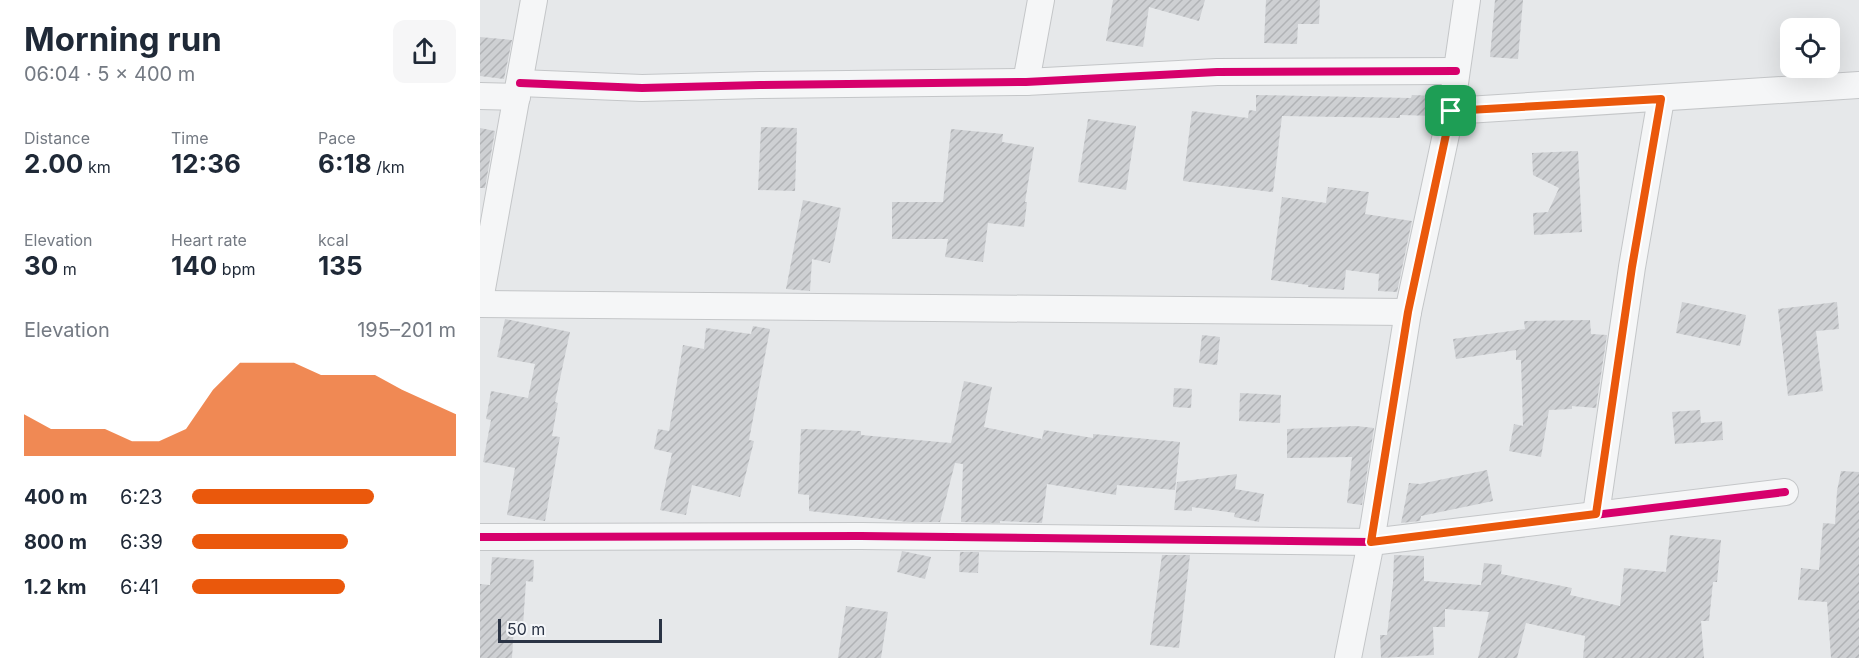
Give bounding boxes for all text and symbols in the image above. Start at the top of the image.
map controls [1780,18,1840,78]
button: locate [1780,18,1840,78]
text: Morning run [24,19,222,59]
button: share [393,20,456,83]
text: 06:04 · 5 × 400 m [24,62,195,86]
pin [1425,85,1476,136]
icon: arrive [1434,94,1467,127]
text: Distance [24,128,90,148]
text: Time [171,128,209,148]
text: Pace [318,128,356,148]
text: 2.00 [24,148,83,179]
text: 12:36 [171,148,241,179]
text: 6:18 [318,148,372,179]
text: km [83,157,111,177]
text: /km [372,157,405,177]
text: Elevation [24,230,93,250]
text: Heart rate [171,230,247,250]
text: kcal [318,230,349,250]
text: 30 [24,250,58,281]
text: 140 [171,250,217,281]
text: 135 [318,250,363,281]
text: m [58,259,77,279]
text: bpm [217,259,255,279]
text: Elevation [24,318,110,342]
text: 195–201 m [357,318,456,342]
text: 400 m [24,485,88,509]
text: 6:23 [120,485,163,509]
text: 800 m [24,530,87,554]
text: 6:39 [120,530,163,554]
text: 1.2 km [24,575,87,599]
text: 6:41 [120,575,159,599]
scale bar [498,616,662,644]
text: 50 m [507,619,545,639]

